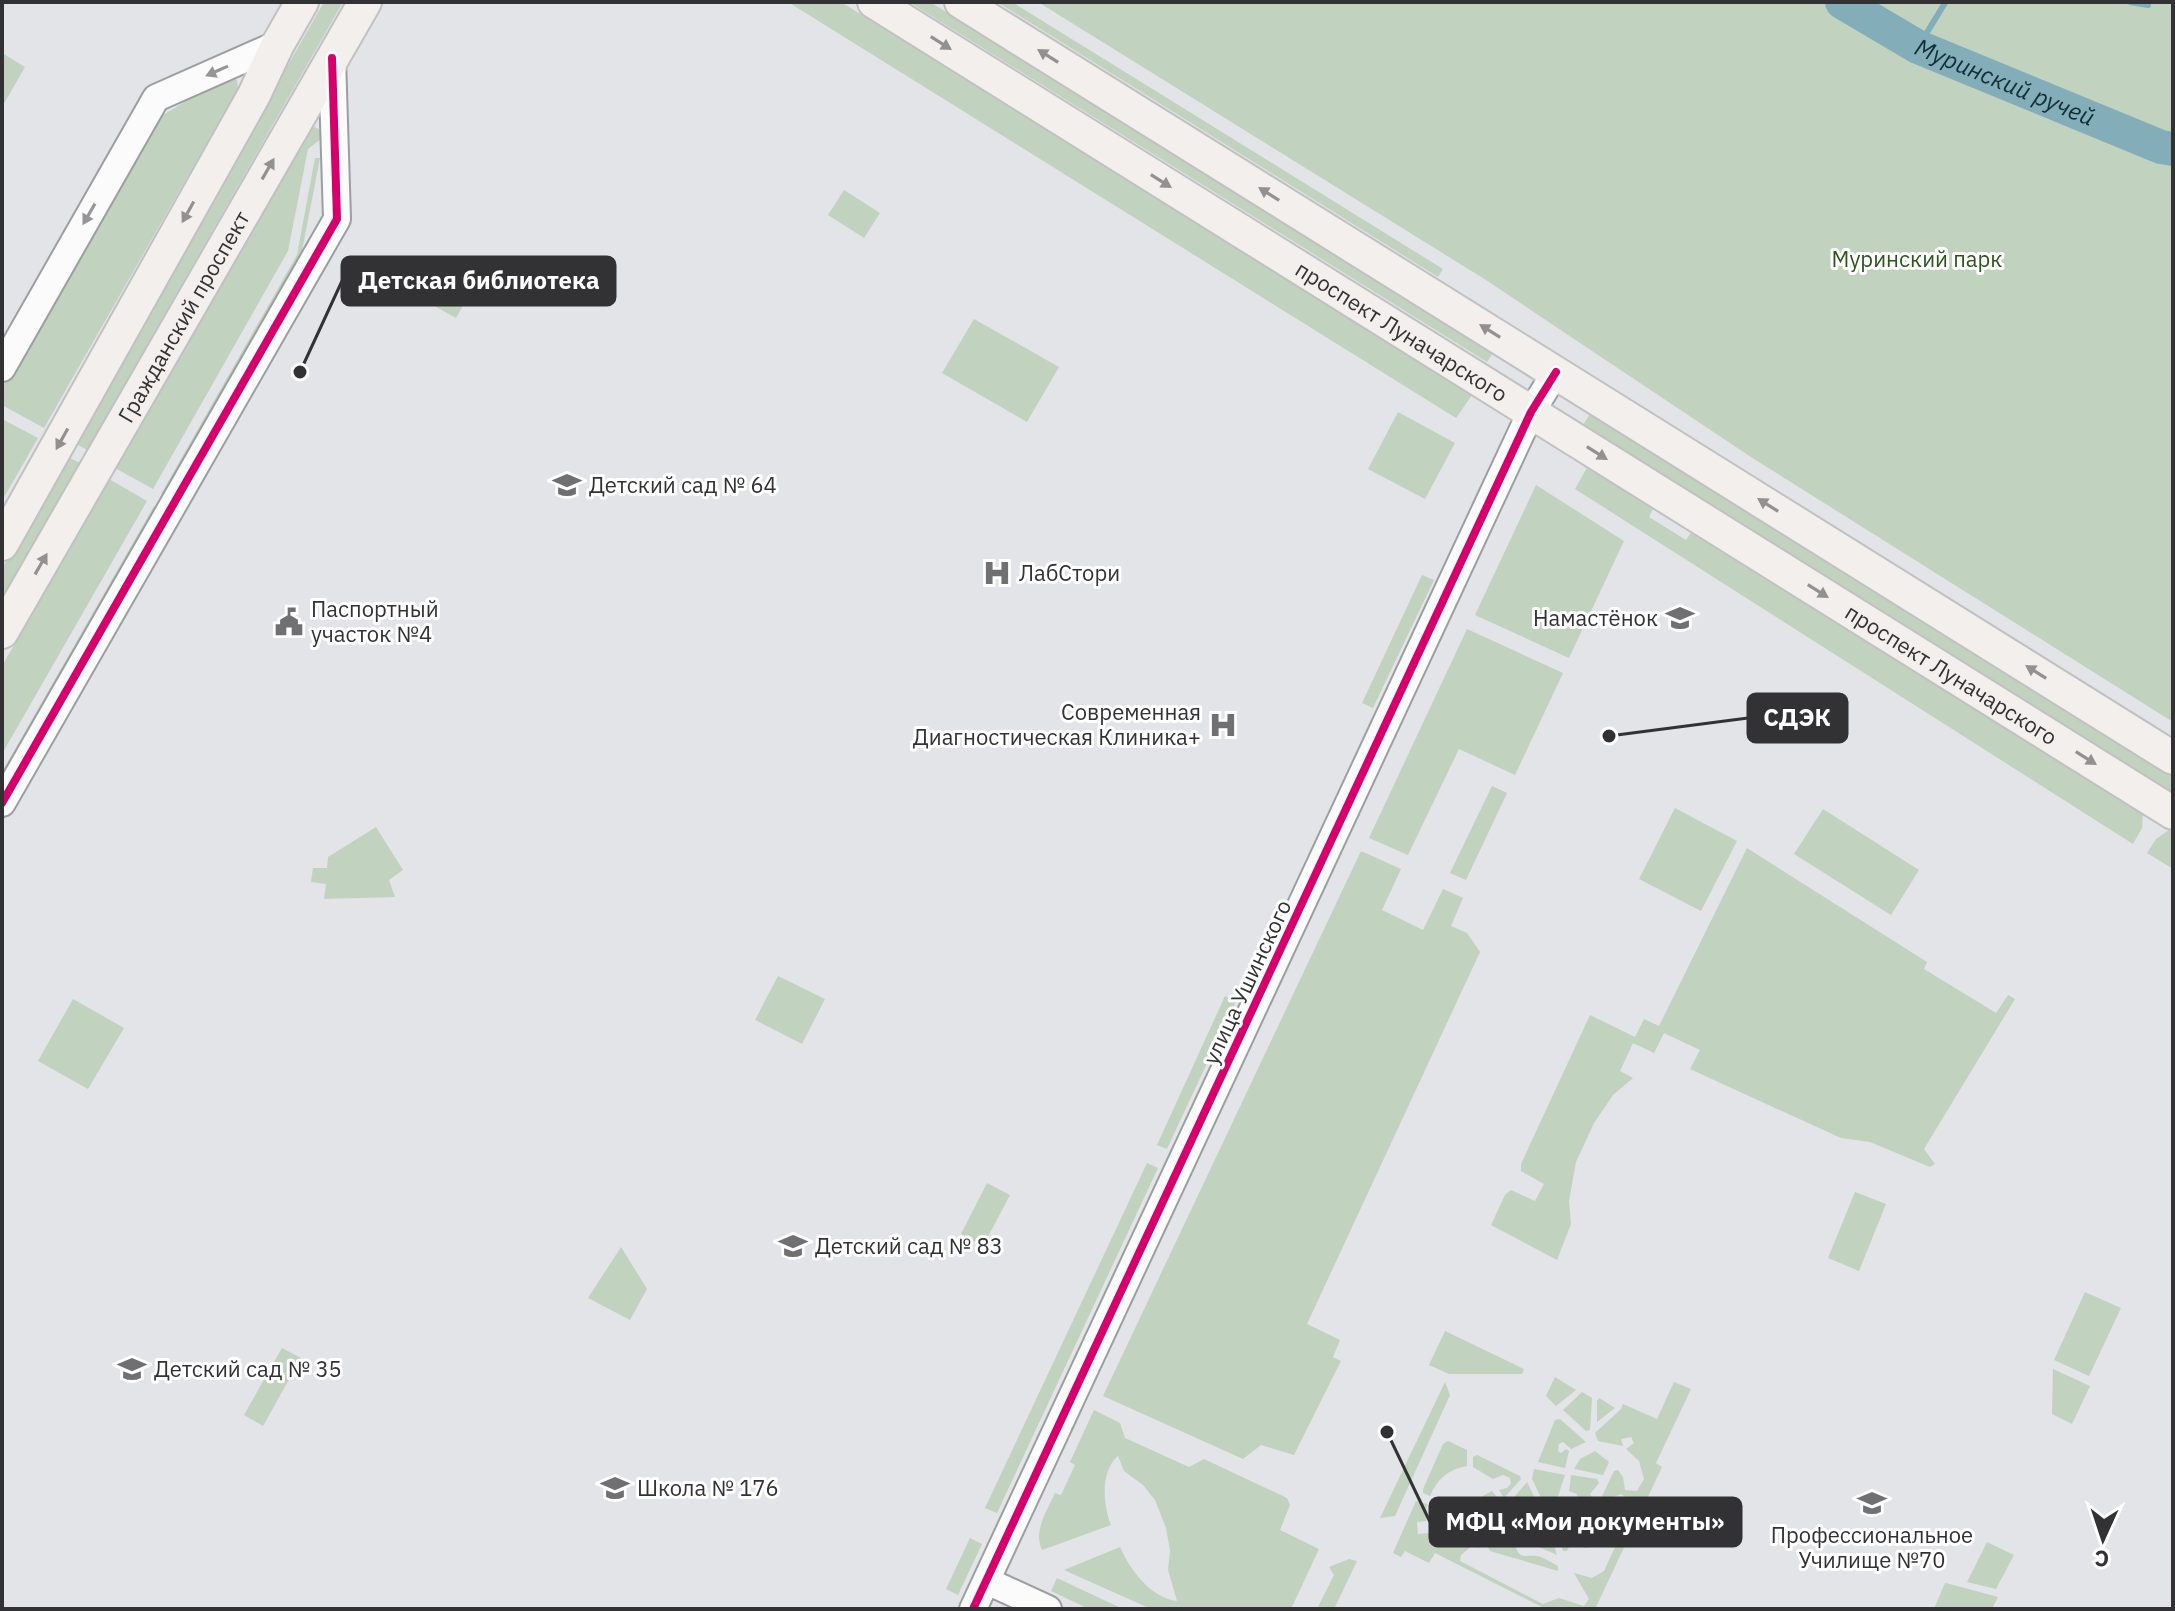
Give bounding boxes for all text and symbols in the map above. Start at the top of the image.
water label: Муринский ручей [1910,30,2100,133]
one-way arrow [930,36,951,51]
one-way arrow [1037,50,1059,64]
one-way arrow [205,64,229,78]
one-way arrow [261,158,275,180]
one-way arrow [1150,173,1172,187]
one-way arrow [1258,187,1280,201]
one-way arrow [182,201,196,223]
one-way arrow [83,203,97,225]
street label: Гражданский проспект [111,205,256,427]
park label: Муринский парк [1832,244,2002,273]
street label: проспект Луначарского [1290,254,1513,408]
callout: Детская библиотека [342,257,615,305]
text: Детская библиотека [358,264,600,296]
one-way arrow [1479,324,1501,338]
one-way arrow [55,428,69,450]
one-way arrow [1586,445,1608,459]
school or university icon: Детский сад № 64 [552,470,582,500]
place label: Детский сад № 64 [589,470,777,499]
one-way arrow [1757,498,1779,512]
one-way arrow [34,553,48,576]
hospital icon: ЛабСтори [982,558,1012,588]
place label: ЛабСтори [1019,558,1120,587]
one-way arrow [1807,583,1829,597]
place label: Паспортный участок №4 [311,594,439,648]
street label: проспект Луначарского [1840,597,2063,751]
place label: Намастёнок [1533,603,1658,632]
school or university icon: Намастёнок [1665,603,1695,633]
public building icon: Паспортный участок №4 [274,607,304,637]
one-way arrow [2025,666,2047,680]
callout: СДЭК [1748,694,1847,742]
place label: Современная Диагностическая Клиника+ [913,697,1201,751]
text: СДЭК [1763,701,1831,733]
hospital icon: Современная Диагностическая Клиника+ [1208,710,1238,740]
one-way arrow [2075,751,2097,765]
street label: улица Ушинского [1196,895,1297,1069]
school or university icon: Детский сад № 83 [778,1231,808,1261]
place label: Детский сад № 83 [815,1231,1003,1260]
school or university icon: Детский сад № 35 [117,1354,147,1384]
place label: Детский сад № 35 [154,1354,342,1383]
school or university icon: Школа № 176 [600,1473,630,1503]
place label: Школа № 176 [637,1473,779,1502]
school or university icon: Профессиональное Училище №70 [1857,1488,1887,1518]
callout: МФЦ «Мои документы» [1430,1498,1741,1546]
north arrow [2063,1499,2143,1579]
text: МФЦ «Мои документы» [1446,1505,1724,1537]
place label: Профессиональное Училище №70 [1771,1520,1973,1574]
text: С [2094,1545,2110,1574]

